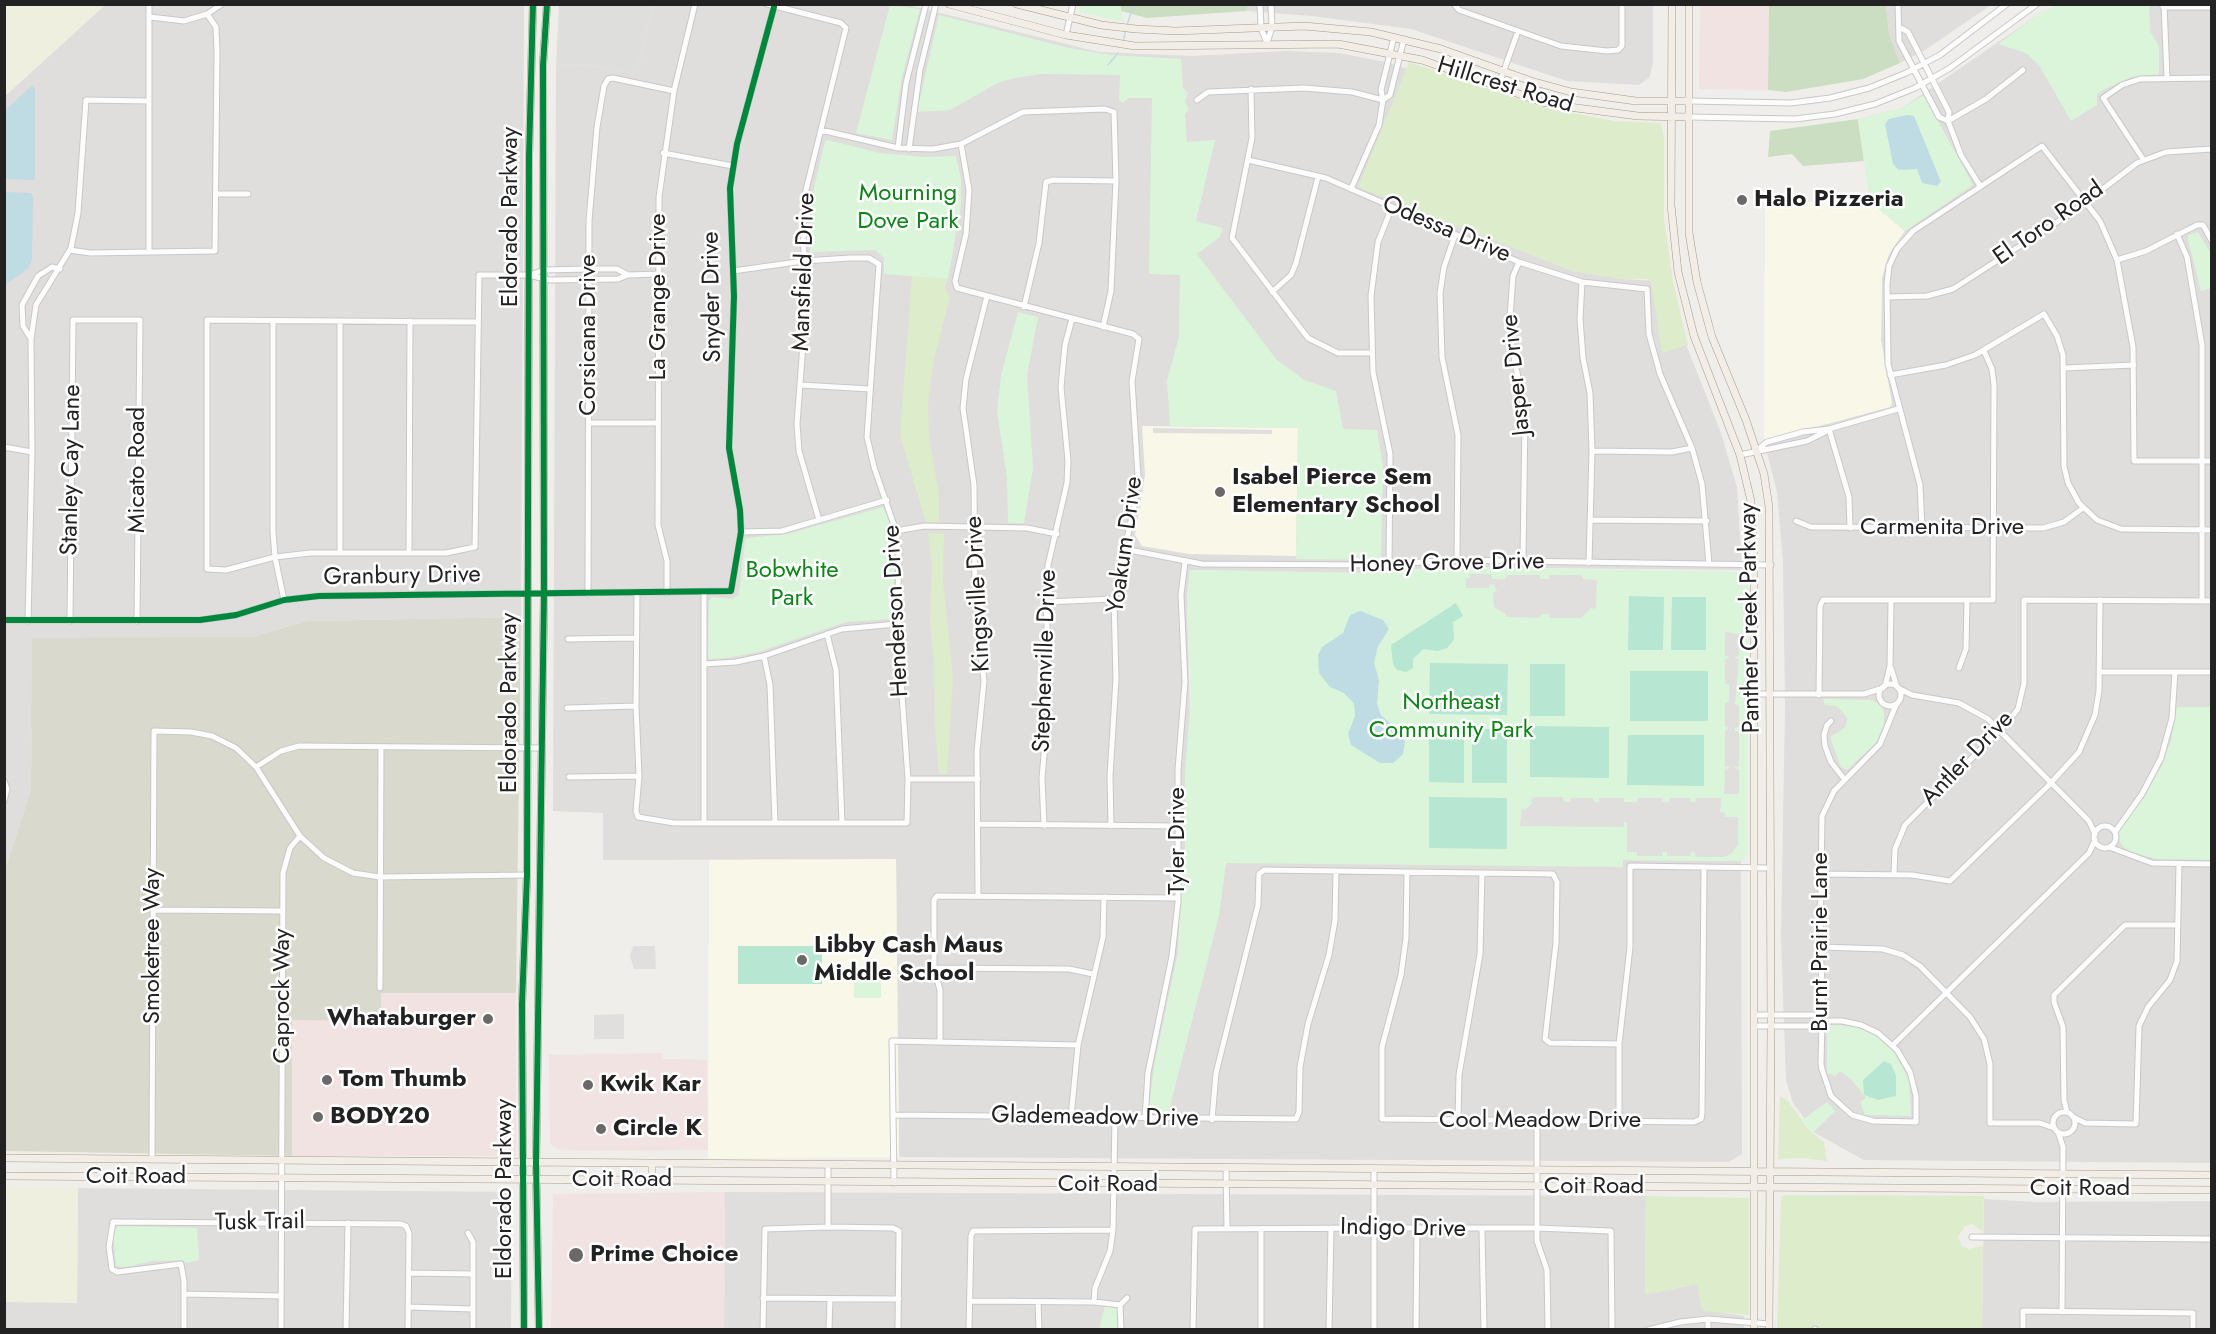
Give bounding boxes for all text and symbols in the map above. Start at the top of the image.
street label: Hillcrest Road [1434,52,1576,120]
street label: Eldorado Parkway [497,127,525,307]
street label: El Toro Road [1988,176,2110,272]
park label: Mourning Dove Park [857,180,959,236]
place label: Halo Pizzeria [1754,186,1904,214]
street label: Odessa Drive [1378,190,1514,270]
street label: Mansfield Drive [788,192,822,352]
marker: Halo Pizzeria [1735,193,1749,207]
street label: La Grange Drive [645,213,673,381]
street label: Snyder Drive [697,231,729,363]
street label: Corsicana Drive [575,254,603,416]
street label: Jasper Drive [1496,313,1538,437]
street label: Stanley Cay Lane [56,384,88,556]
street label: Micato Road [124,407,152,533]
place label: Isabel Pierce Sem Elementary School [1232,464,1440,520]
street label: Yoakum Drive [1102,475,1150,615]
marker: Isabel Pierce Sem Elementary School [1213,485,1227,499]
street label: Panther Creek Parkway [1735,502,1767,734]
street label: Carmenita Drive [1860,514,2024,542]
street label: Kingsville Drive [961,515,997,673]
street label: Henderson Drive [878,524,916,698]
street label: Honey Grove Drive [1349,548,1545,580]
park label: Bobwhite Park [745,557,839,613]
street label: Granbury Drive [323,561,481,593]
street label: Stephenville Drive [1028,569,1064,753]
street label: Eldorado Parkway [496,613,524,793]
park label: Northeast Community Park [1369,689,1533,745]
street label: Antler Drive [1916,706,2020,812]
street label: Tyler Drive [1164,787,1192,895]
street label: Burnt Prairie Lane [1807,852,1835,1032]
street label: Smoketree Way [139,868,167,1024]
street label: Caprock Way [269,928,297,1064]
place label: Libby Cash Maus Middle School [814,932,1003,988]
marker: Libby Cash Maus Middle School [795,953,809,967]
place label: Whataburger [327,1005,476,1033]
marker: Whataburger [481,1012,495,1026]
place label: Tom Thumb [339,1066,467,1094]
place label: Kwik Kar [600,1071,701,1099]
marker: Tom Thumb [320,1073,334,1087]
marker: Kwik Kar [581,1078,595,1092]
street label: Eldorado Parkway [491,1099,519,1279]
street label: Glademeadow Drive [991,1102,1199,1134]
place label: BODY20 [330,1103,430,1131]
street label: Cool Meadow Drive [1439,1107,1641,1135]
marker: BODY20 [311,1110,325,1124]
place label: Circle K [613,1115,702,1143]
marker: Circle K [594,1122,608,1136]
street label: Coit Road [86,1163,186,1191]
street label: Coit Road [572,1166,672,1194]
street label: Coit Road [1058,1171,1158,1199]
street label: Coit Road [1544,1173,1644,1201]
street label: Coit Road [2030,1175,2130,1203]
street label: Tusk Trail [215,1208,305,1238]
street label: Indigo Drive [1340,1214,1466,1244]
place label: Prime Choice [590,1241,738,1269]
marker: Prime Choice [567,1246,585,1264]

